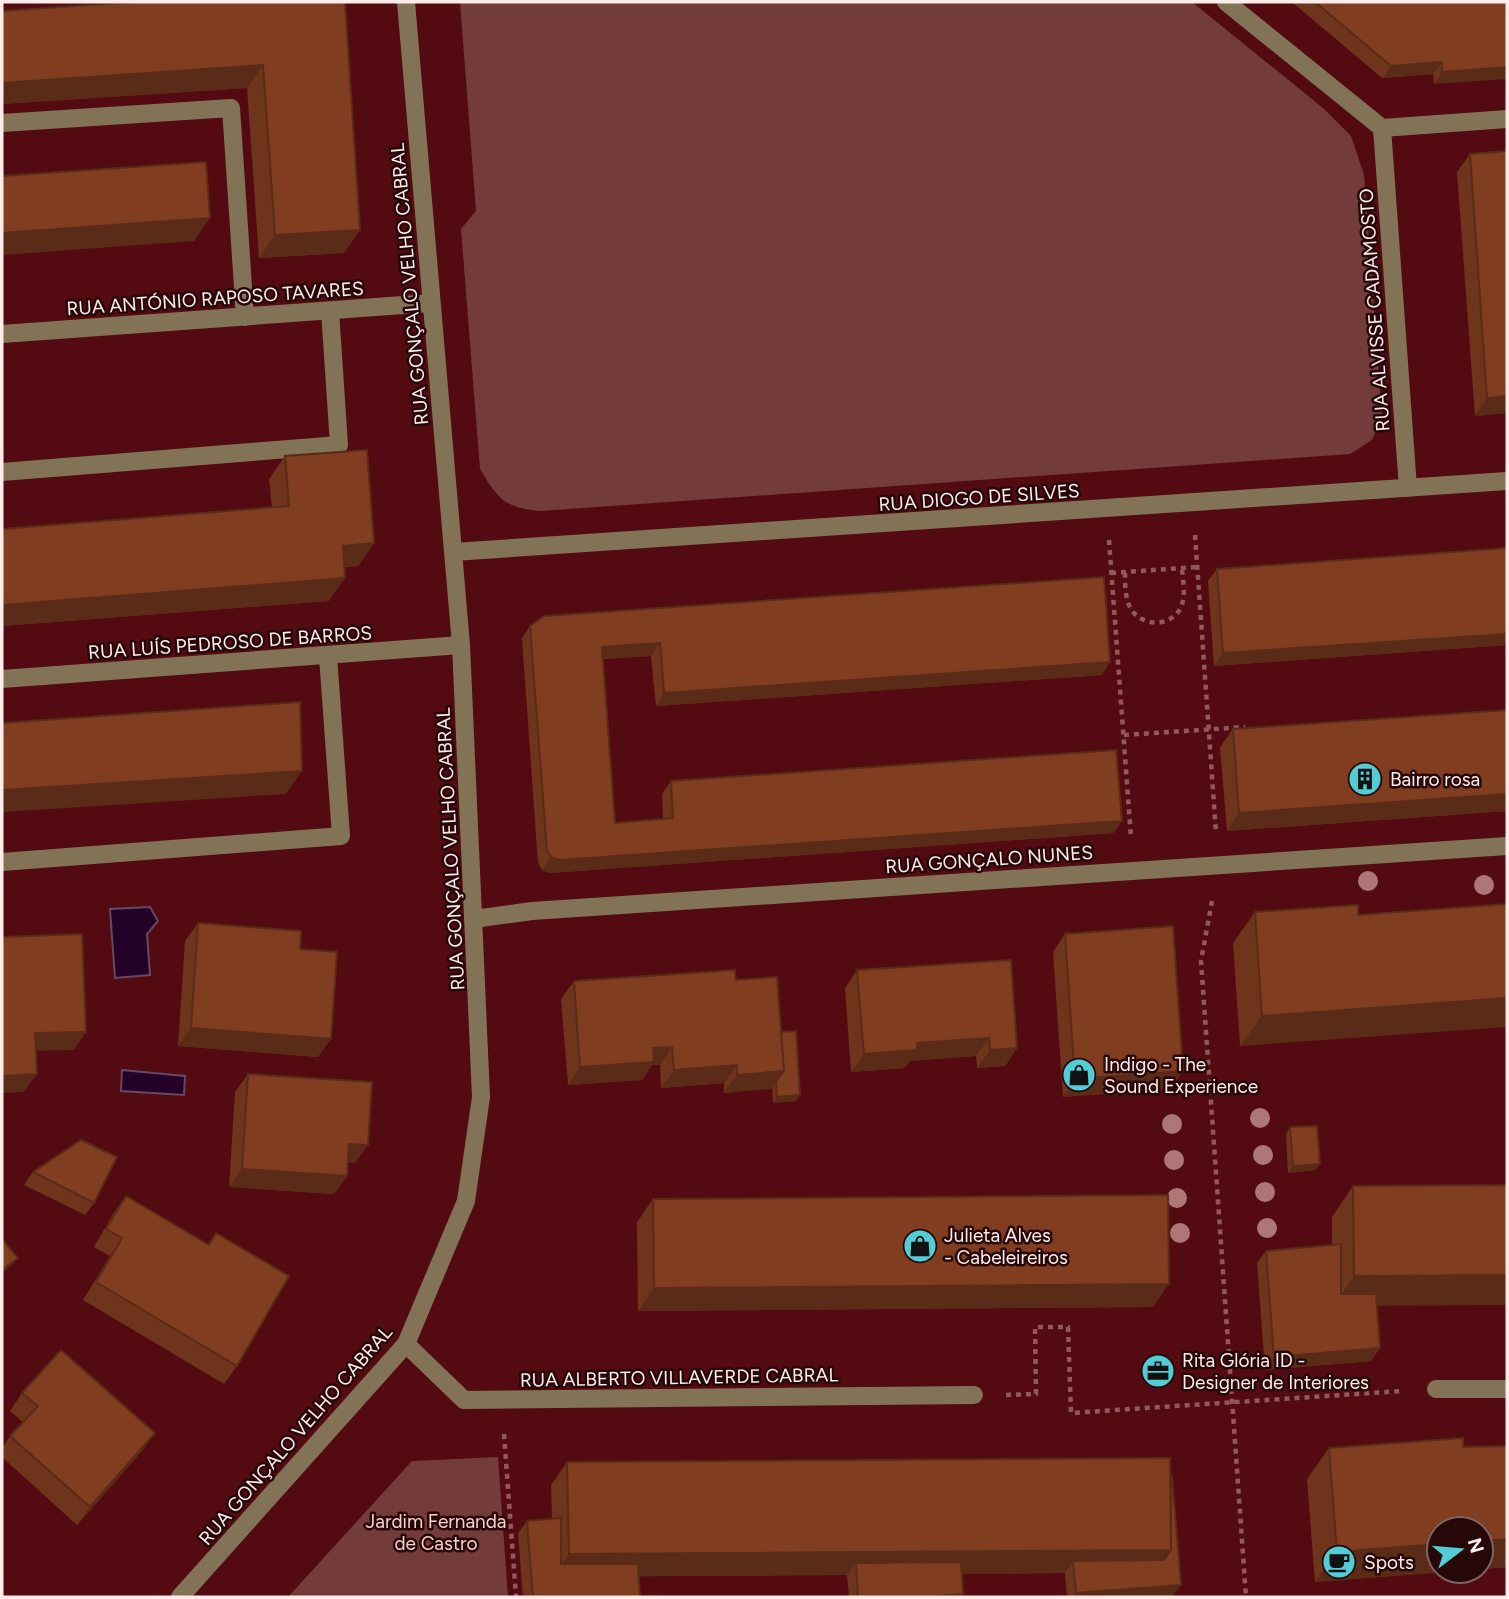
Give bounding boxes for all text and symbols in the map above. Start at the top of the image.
street label: RUA GONÇALO VELHO CABRAL [386,142,433,426]
street label: RUA ALVISSE CADAMOSTO [1355,188,1394,432]
street label: RUA ANTÓNIO RAPOSO TAVARES [66,277,364,320]
street label: RUA DIOGO DE SILVES [878,479,1080,516]
street label: RUA LUÍS PEDROSO DE BARROS [87,621,373,664]
street label: RUA GONÇALO VELHO CABRAL [432,707,469,991]
building icon: Bairro rosa [1346,760,1384,798]
place label: Bairro rosa [1390,768,1480,791]
street label: RUA GONÇALO NUNES [884,841,1094,878]
place label: Indigo - The Sound Experience [1104,1053,1258,1098]
shop icon: Indigo - The Sound Experience [1060,1056,1098,1094]
place label: Julieta Alves - Cabeleireiros [944,1224,1068,1269]
shop icon: Julieta Alves - Cabeleireiros [901,1227,939,1265]
street label: RUA GONÇALO VELHO CABRAL [194,1321,397,1550]
place label: Rita Glória ID - Designer de Interiores [1182,1349,1369,1394]
office icon: Rita Glória ID - Designer de Interiores [1139,1352,1177,1390]
street label: RUA ALBERTO VILLAVERDE CABRAL [520,1363,839,1392]
park label: Jardim Fernanda de Castro [365,1510,507,1555]
north arrow [1425,1515,1495,1585]
text: N [1463,1535,1489,1556]
cafe icon: Spots [1320,1543,1358,1581]
place label: Spots [1364,1551,1414,1574]

